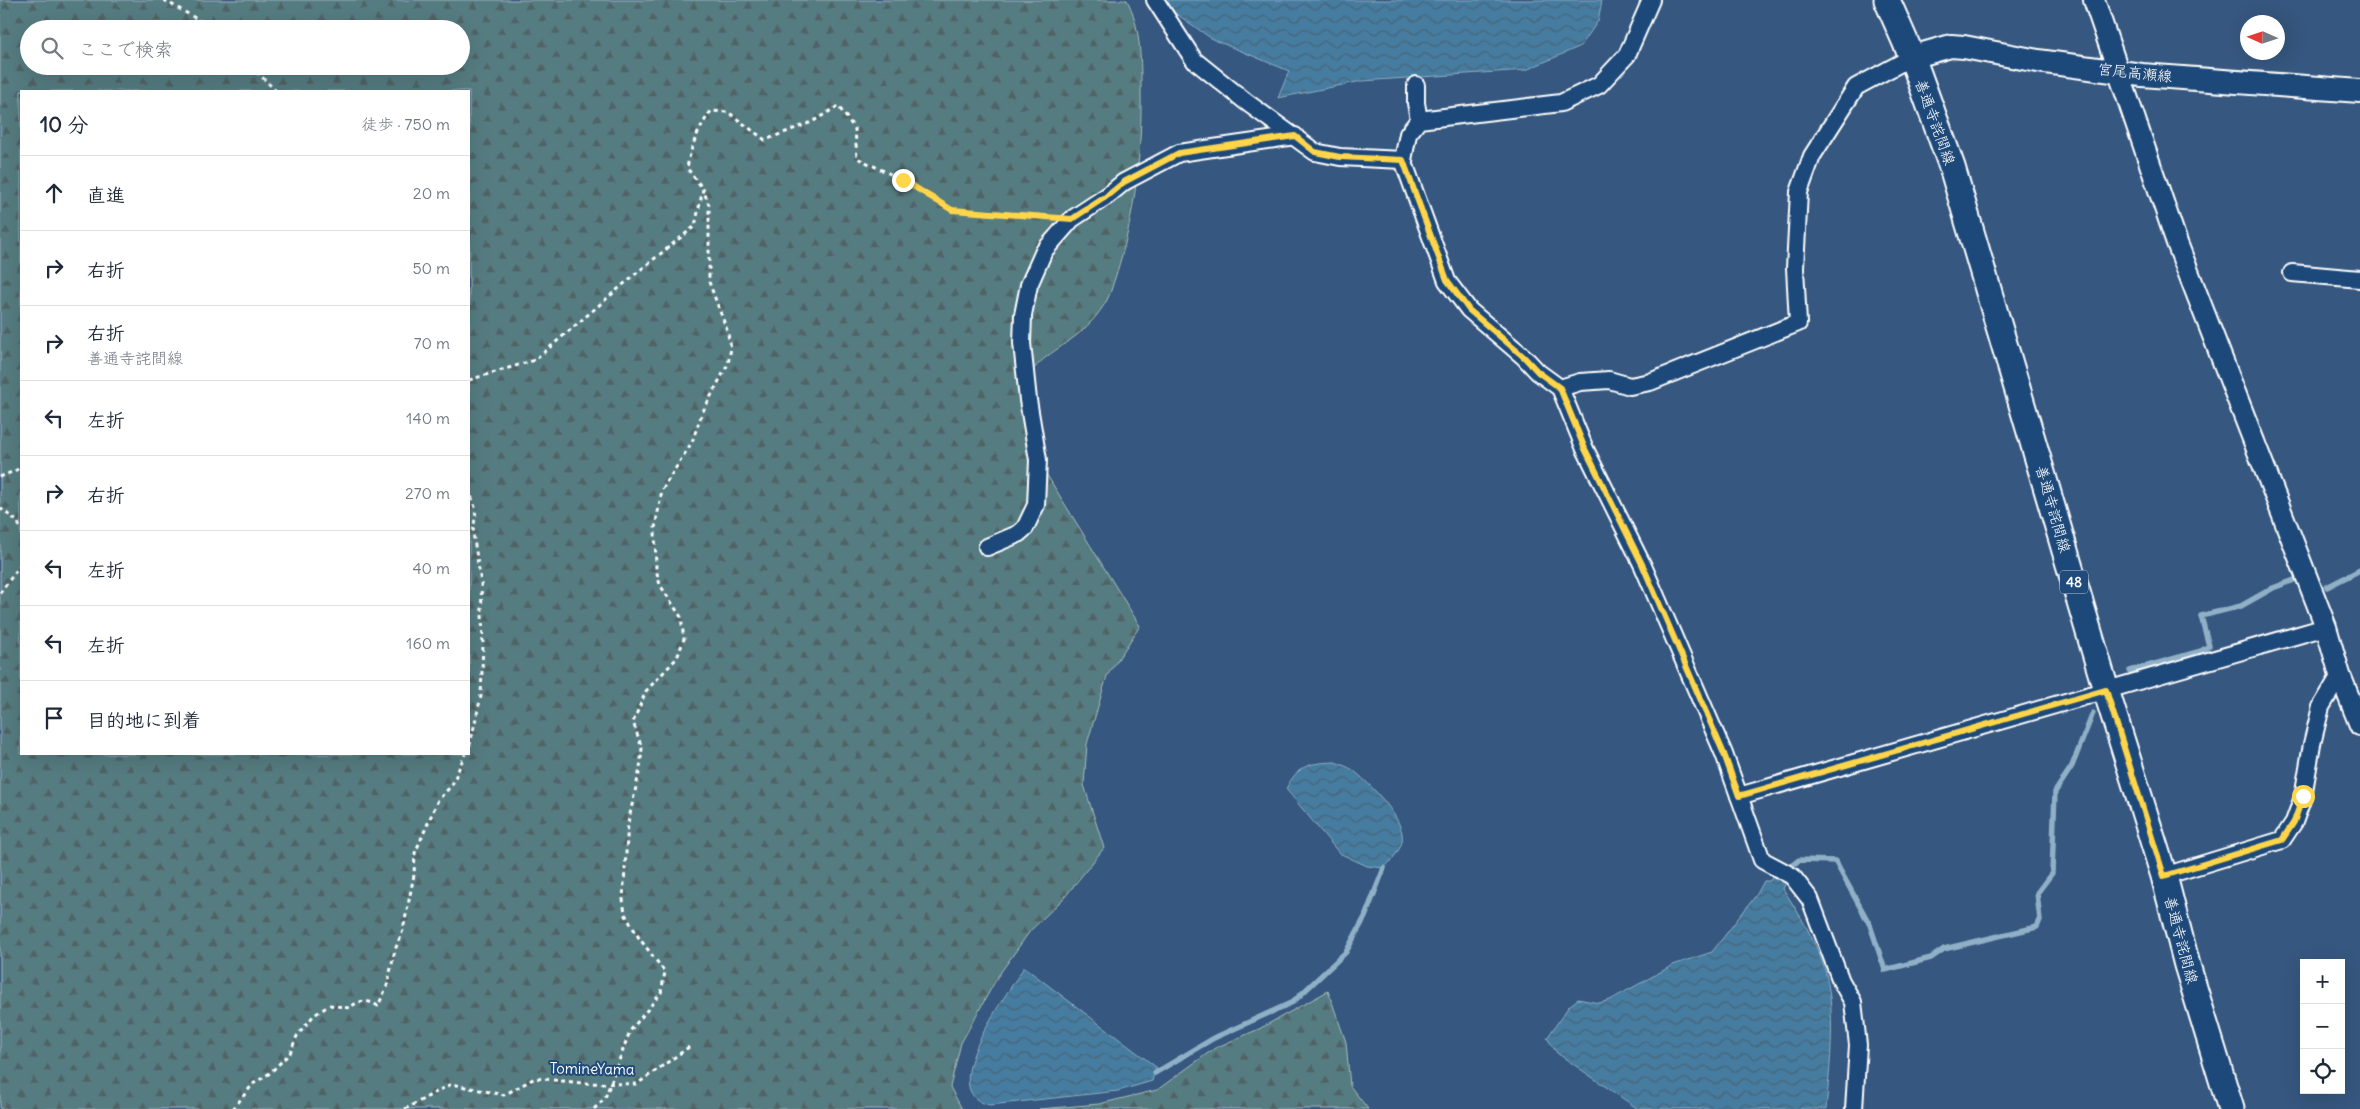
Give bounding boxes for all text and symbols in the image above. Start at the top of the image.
north arrow [2240,15,2285,60]
search box [20,20,470,75]
icon: search [38,34,66,62]
text: ここで検索 [78,37,173,61]
street label: 宮尾高瀬線 [2097,59,2173,86]
street label: 善通寺詫間線 [1911,76,1960,167]
text: 10 分 [40,111,88,138]
text: 徒歩 · 750 m [361,114,450,134]
route end [892,169,915,192]
icon: ahead [40,179,68,207]
text: 直進 [87,183,125,207]
text: 20 m [413,183,450,203]
icon: right [40,254,68,282]
text: 右折 [87,258,125,282]
text: 50 m [412,258,450,278]
text: 右折 [87,321,125,345]
icon: right [40,329,68,357]
text: 70 m [414,333,450,353]
text: 善通寺詫間線 [87,348,183,368]
icon: left [40,404,68,432]
text: 左折 [87,408,125,432]
text: 140 m [406,408,450,428]
street label: 善通寺詫間線 [2032,463,2075,555]
icon: right [40,479,68,507]
text: 右折 [87,483,125,507]
text: 270 m [405,483,450,503]
icon: left [40,554,68,582]
text: 左折 [87,558,125,582]
text: 40 m [412,558,450,578]
road number: 48 [2060,570,2088,594]
icon: left [40,629,68,657]
text: 左折 [87,633,125,657]
text: 160 m [406,633,450,653]
icon: arrive [40,704,68,732]
text: 目的地に到着 [87,708,201,732]
route start [2292,785,2315,808]
street label: 善通寺詫間線 [2161,894,2202,986]
map controls [2300,959,2345,1094]
button: + [2300,959,2345,1004]
button: − [2300,1004,2345,1049]
button: locate [2300,1049,2345,1094]
street label: TomineYama [549,1058,635,1079]

